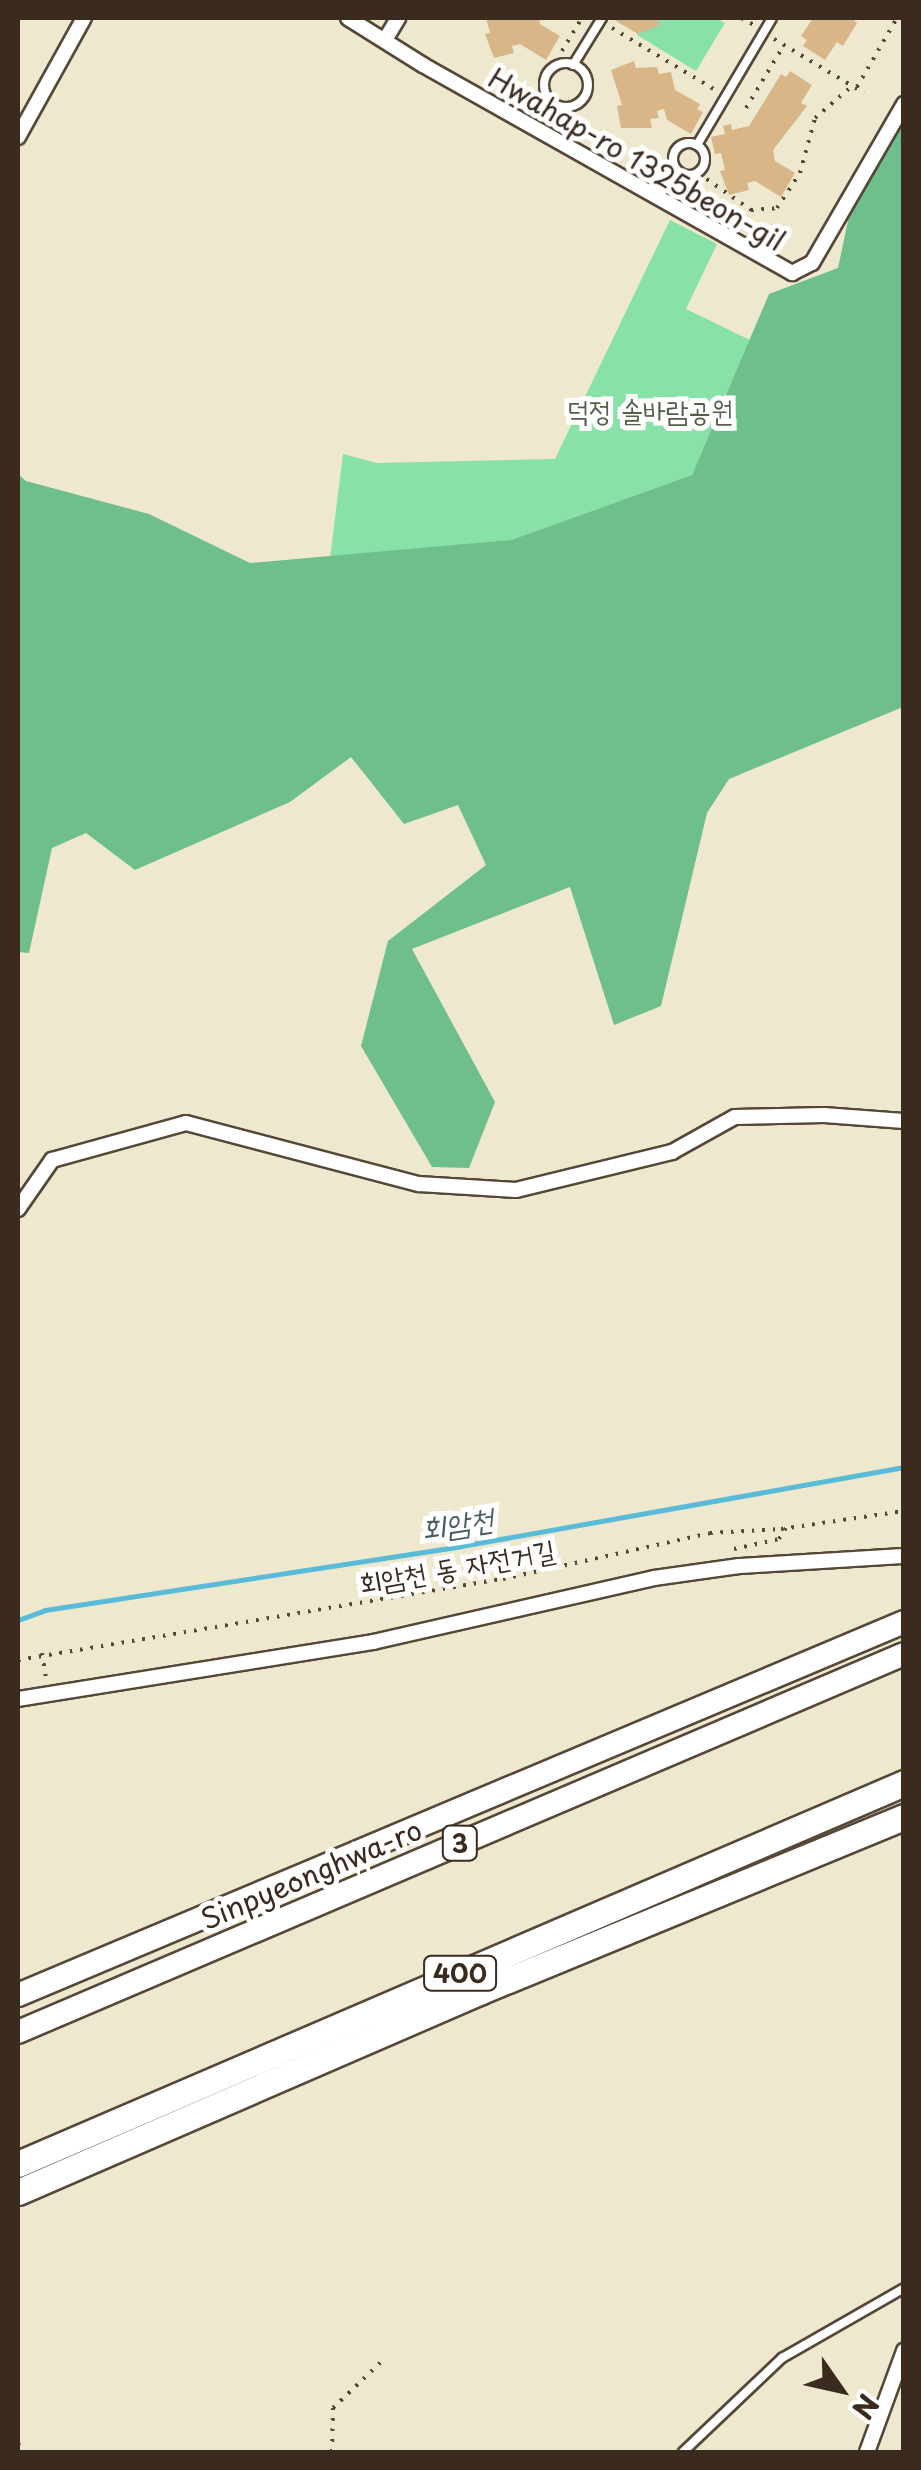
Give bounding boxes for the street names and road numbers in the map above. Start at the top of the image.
street label: Hwahap-ro 1325beon-gil [483,60,791,258]
street label: 회암천 동 자전거길 [356,1532,558,1600]
street label: Sinpyeonghwa-ro [195,1812,427,1936]
road number: 3 [440,1823,480,1863]
road number: 400 [422,1953,498,1993]

